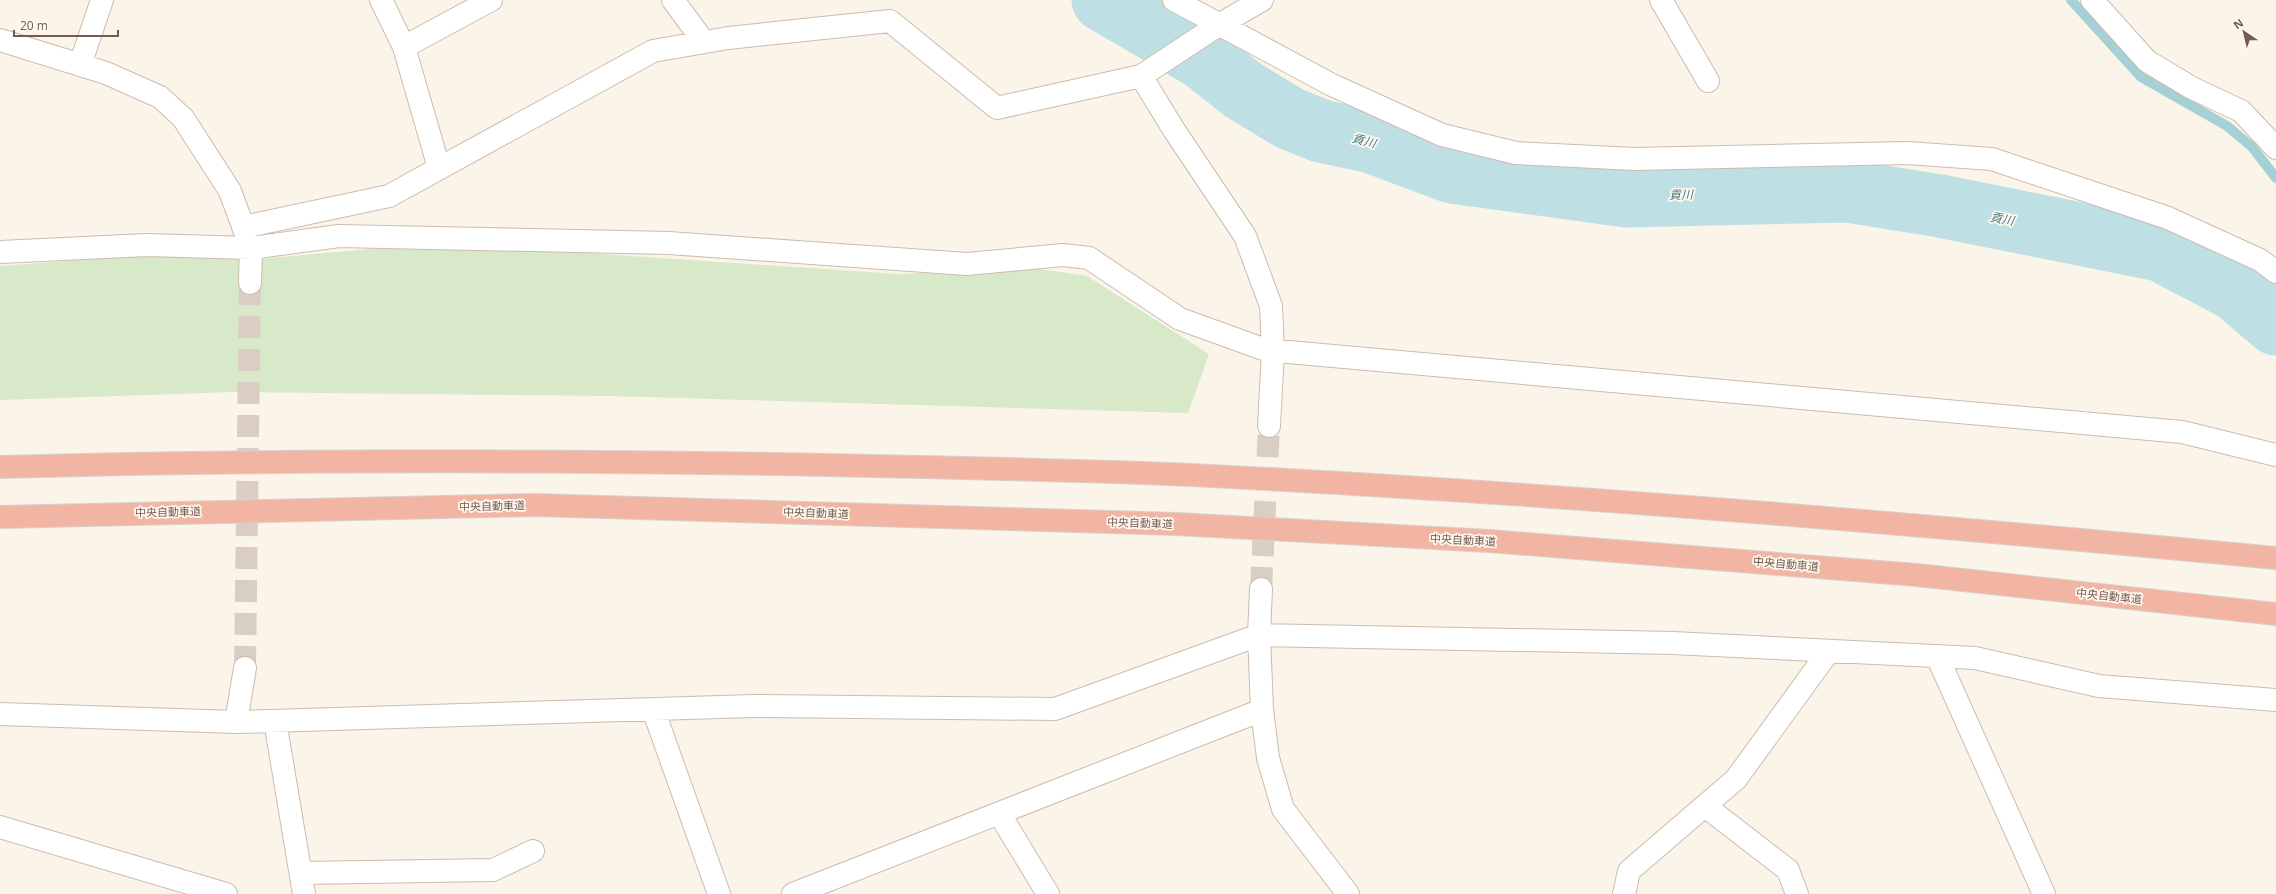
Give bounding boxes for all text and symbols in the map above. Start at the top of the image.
scale bar [14,12,118,38]
north arrow [2224,12,2264,52]
text: N [2230,15,2246,32]
text: 20 m [20,17,48,34]
water label: 貢川 [1350,129,1380,152]
water label: 貢川 [1669,186,1695,203]
water label: 貢川 [1989,208,2017,230]
street label: 中央自動車道 [459,497,525,514]
street label: 中央自動車道 [135,503,201,520]
street label: 中央自動車道 [783,504,849,521]
street label: 中央自動車道 [1107,514,1173,531]
street label: 中央自動車道 [1430,530,1496,549]
street label: 中央自動車道 [1753,553,1820,574]
street label: 中央自動車道 [2075,585,2143,606]

